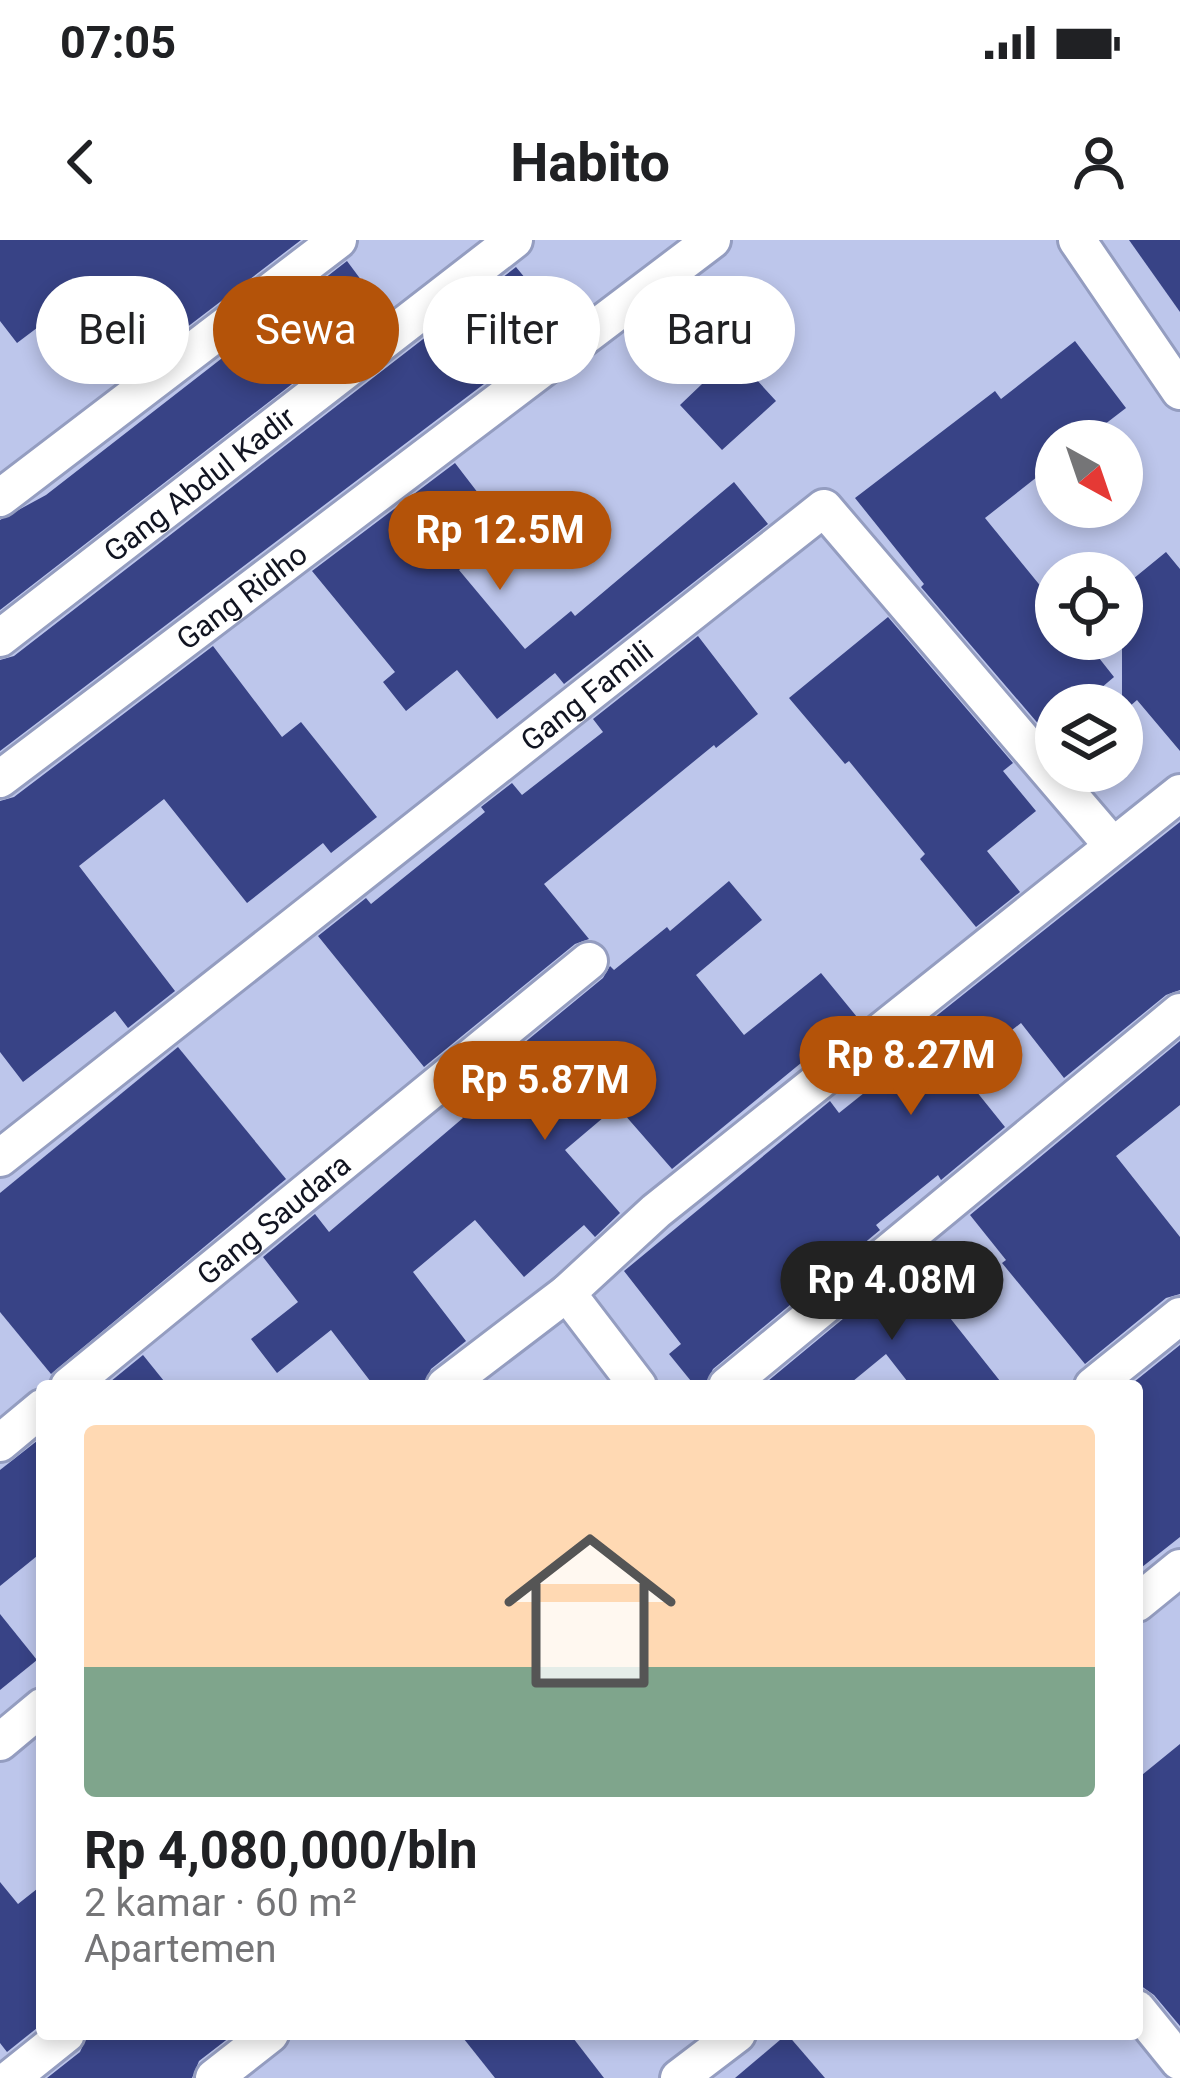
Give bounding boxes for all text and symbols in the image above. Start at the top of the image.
text: 07:05 [60,16,176,69]
icon: back [48,129,114,195]
icon: person [1066,129,1132,195]
text: Habito [510,131,670,194]
chip: Beli [36,276,189,384]
chip: Sewa [213,276,399,384]
chip: Filter [423,276,600,384]
chip: Baru [624,276,795,384]
street label: Gang Abdul Kadir [97,399,302,569]
north arrow [1035,420,1143,528]
map controls [1035,420,1143,792]
pin: Rp 12.5M [376,491,624,593]
text: Rp 12.5M [415,507,585,553]
street label: Gang Ridho [170,536,314,657]
button: locate [1035,552,1143,660]
street label: Gang Famili [514,633,659,758]
button: layers [1035,684,1143,792]
pin: Rp 8.27M [787,1016,1035,1118]
text: Rp 8.27M [826,1032,996,1078]
pin: Rp 5.87M [421,1041,669,1143]
text: Rp 5.87M [460,1057,630,1103]
street label: Gang Saudara [190,1146,357,1292]
pin: Rp 4.08M [768,1241,1016,1343]
text: Rp 4.08M [807,1257,977,1303]
icon: home [482,1503,698,1719]
text: Rp 4,080,000/bln [84,1821,478,1880]
text: 2 kamar · 60 m² [84,1880,357,1926]
text: Apartemen [84,1926,277,1972]

